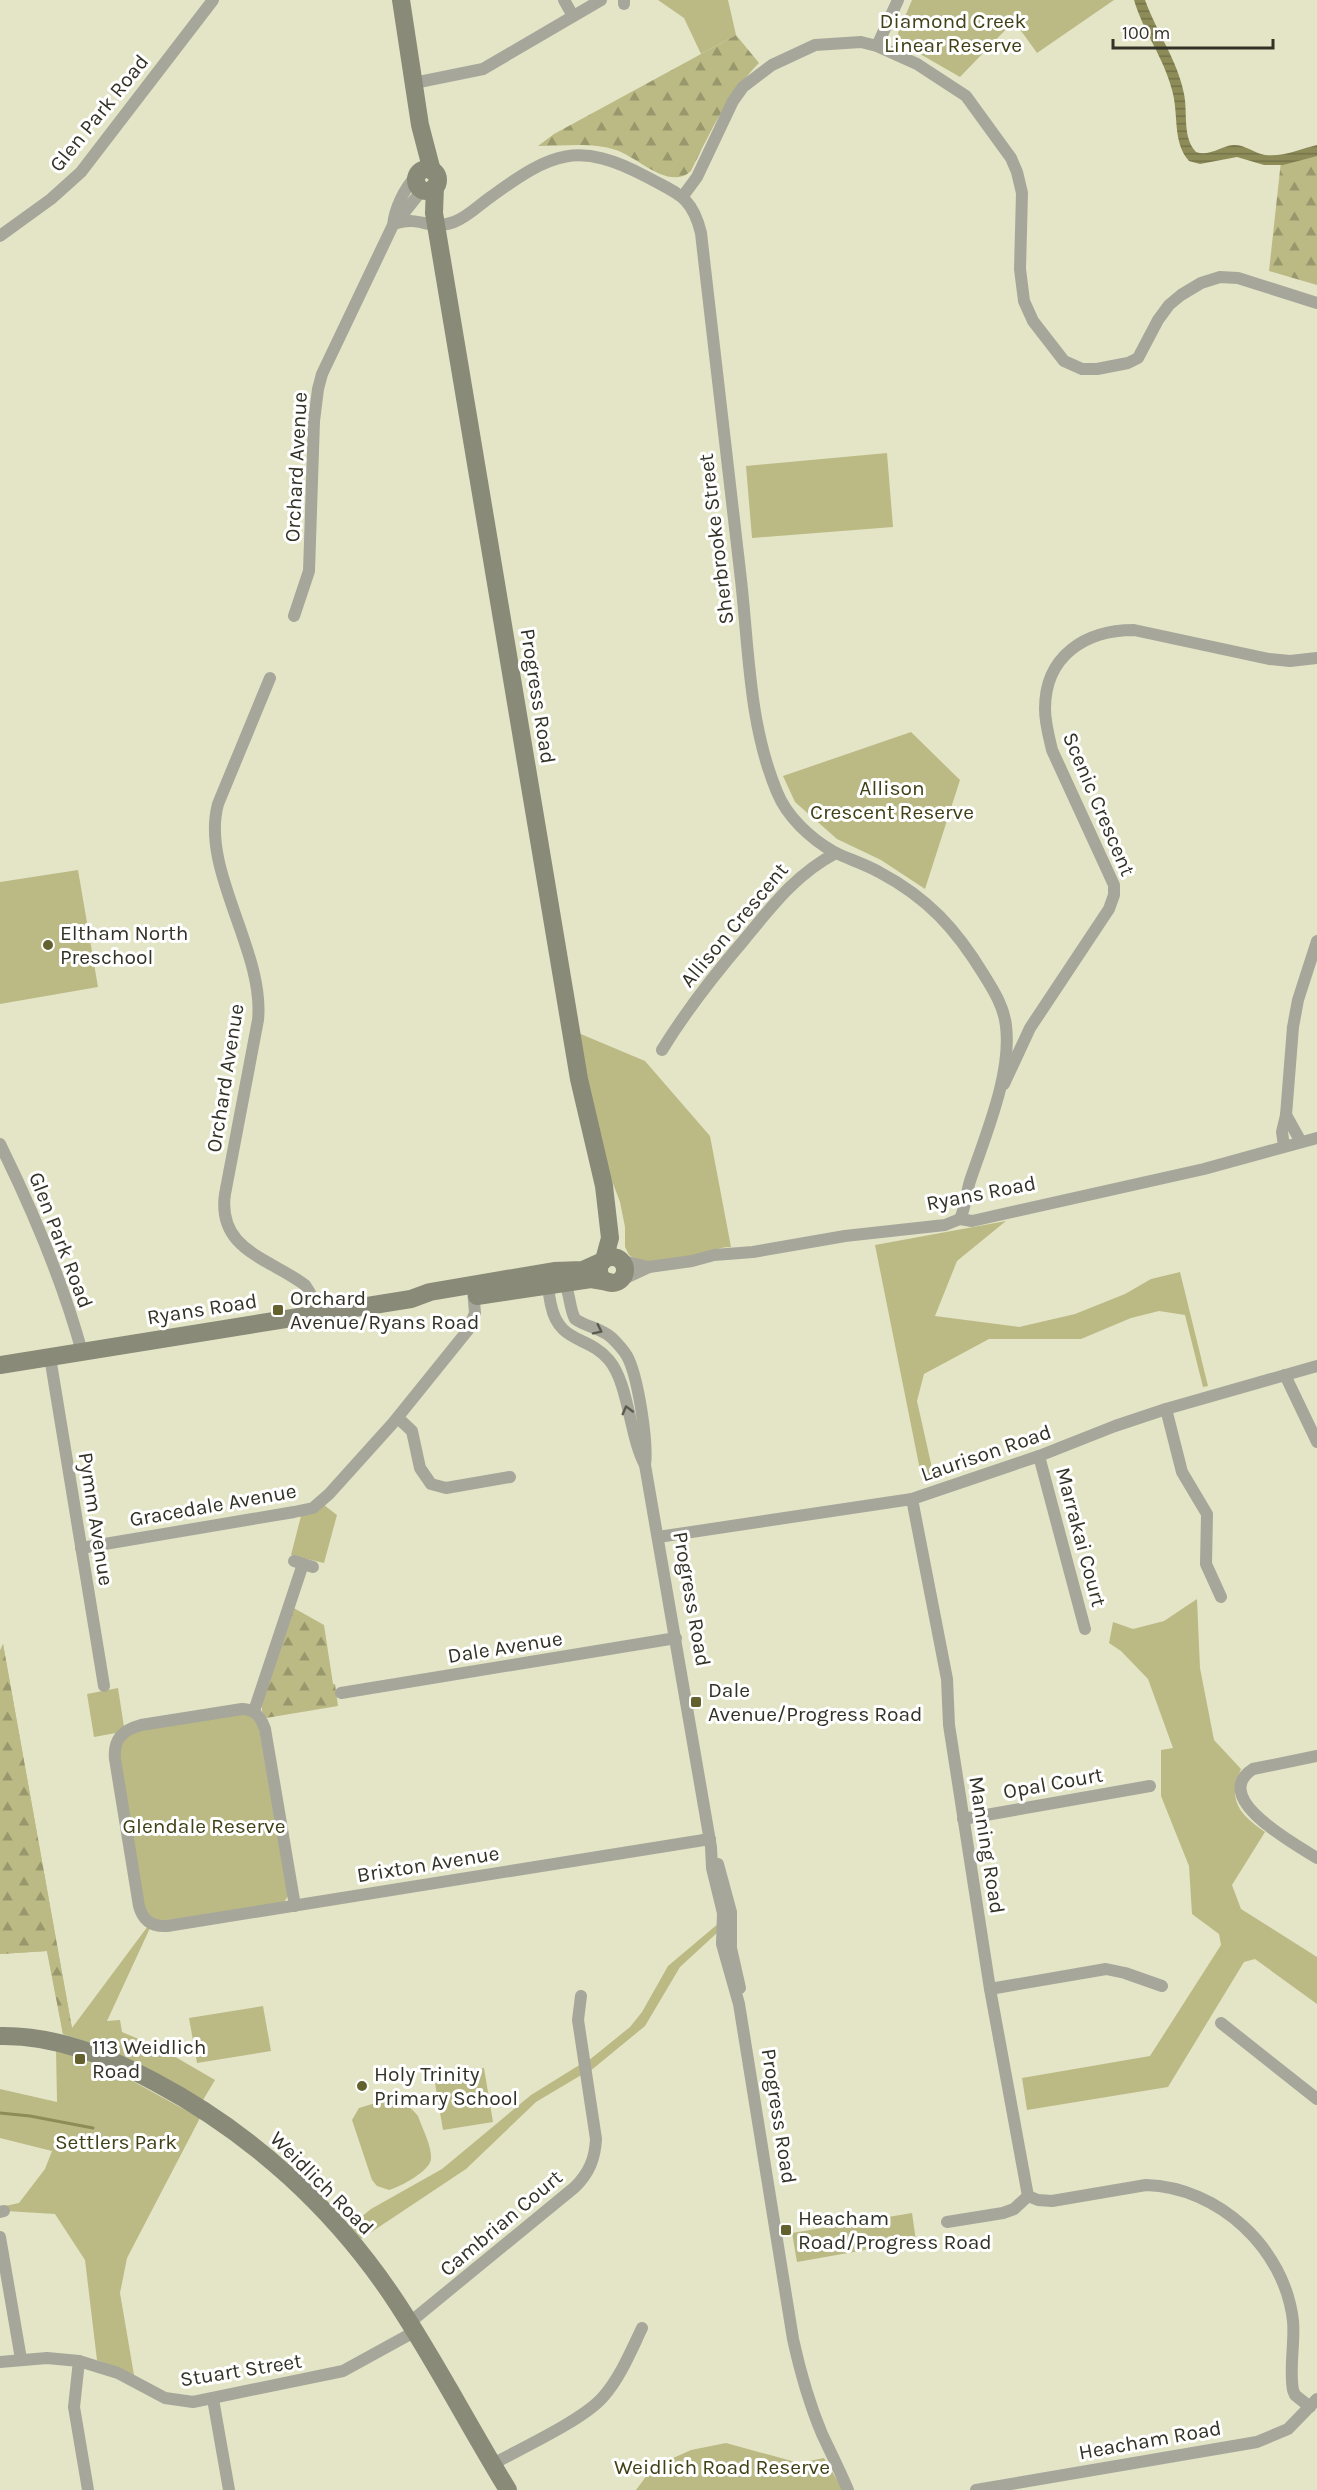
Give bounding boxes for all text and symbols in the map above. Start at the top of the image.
park label: Diamond Creek Linear Reserve [880,9,1027,57]
scale bar [1113,12,1274,50]
text: 100 m [1122,22,1170,44]
street label: Glen Park Road [44,50,154,176]
street label: Orchard Avenue [280,391,312,543]
street label: Sherbrooke Street [694,452,738,626]
street label: Progress Road [515,627,561,765]
street label: Scenic Crescent [1058,729,1140,879]
park label: Allison Crescent Reserve [810,776,974,824]
street label: Allison Crescent [675,858,793,992]
place label: Eltham North Preschool [60,921,188,969]
marker: Eltham North Preschool [41,938,55,952]
street label: Orchard Avenue [201,1002,249,1154]
street label: Glen Park Road [24,1169,98,1311]
street label: Ryans Road [924,1171,1038,1215]
place label: Orchard Avenue/Ryans Road [290,1286,479,1334]
street label: Ryans Road [145,1288,259,1330]
marker: Orchard Avenue/Ryans Road [271,1303,285,1317]
one-way arrow [591,1322,602,1334]
one-way arrow [622,1405,634,1416]
street label: Laurison Road [918,1419,1054,1487]
street label: Pymm Avenue [74,1451,118,1587]
street label: Marrakai Court [1051,1465,1111,1609]
street label: Gracedale Avenue [128,1479,298,1531]
street label: Progress Road [668,1530,716,1668]
street label: Dale Avenue [446,1626,564,1668]
place label: Dale Avenue/Progress Road [708,1678,923,1726]
marker: Dale Avenue/Progress Road [689,1695,703,1709]
street label: Opal Court [1001,1762,1105,1804]
street label: Manning Road [964,1775,1010,1915]
park label: Glendale Reserve [123,1814,285,1838]
street label: Brixton Avenue [355,1841,501,1887]
place label: 113 Weidlich Road [92,2035,207,2083]
street label: Progress Road [756,2047,802,2185]
marker: 113 Weidlich Road [73,2052,87,2066]
place label: Holy Trinity Primary School [374,2062,518,2110]
marker: Holy Trinity Primary School [355,2079,369,2093]
street label: Weidlich Road [265,2126,379,2240]
park label: Settlers Park [55,2130,177,2154]
street label: Cambrian Court [435,2165,567,2281]
place label: Heacham Road/Progress Road [798,2206,992,2254]
marker: Heacham Road/Progress Road [779,2223,793,2237]
street label: Stuart Street [178,2349,304,2391]
street label: Heacham Road [1077,2416,1223,2464]
park label: Weidlich Road Reserve [614,2455,830,2479]

